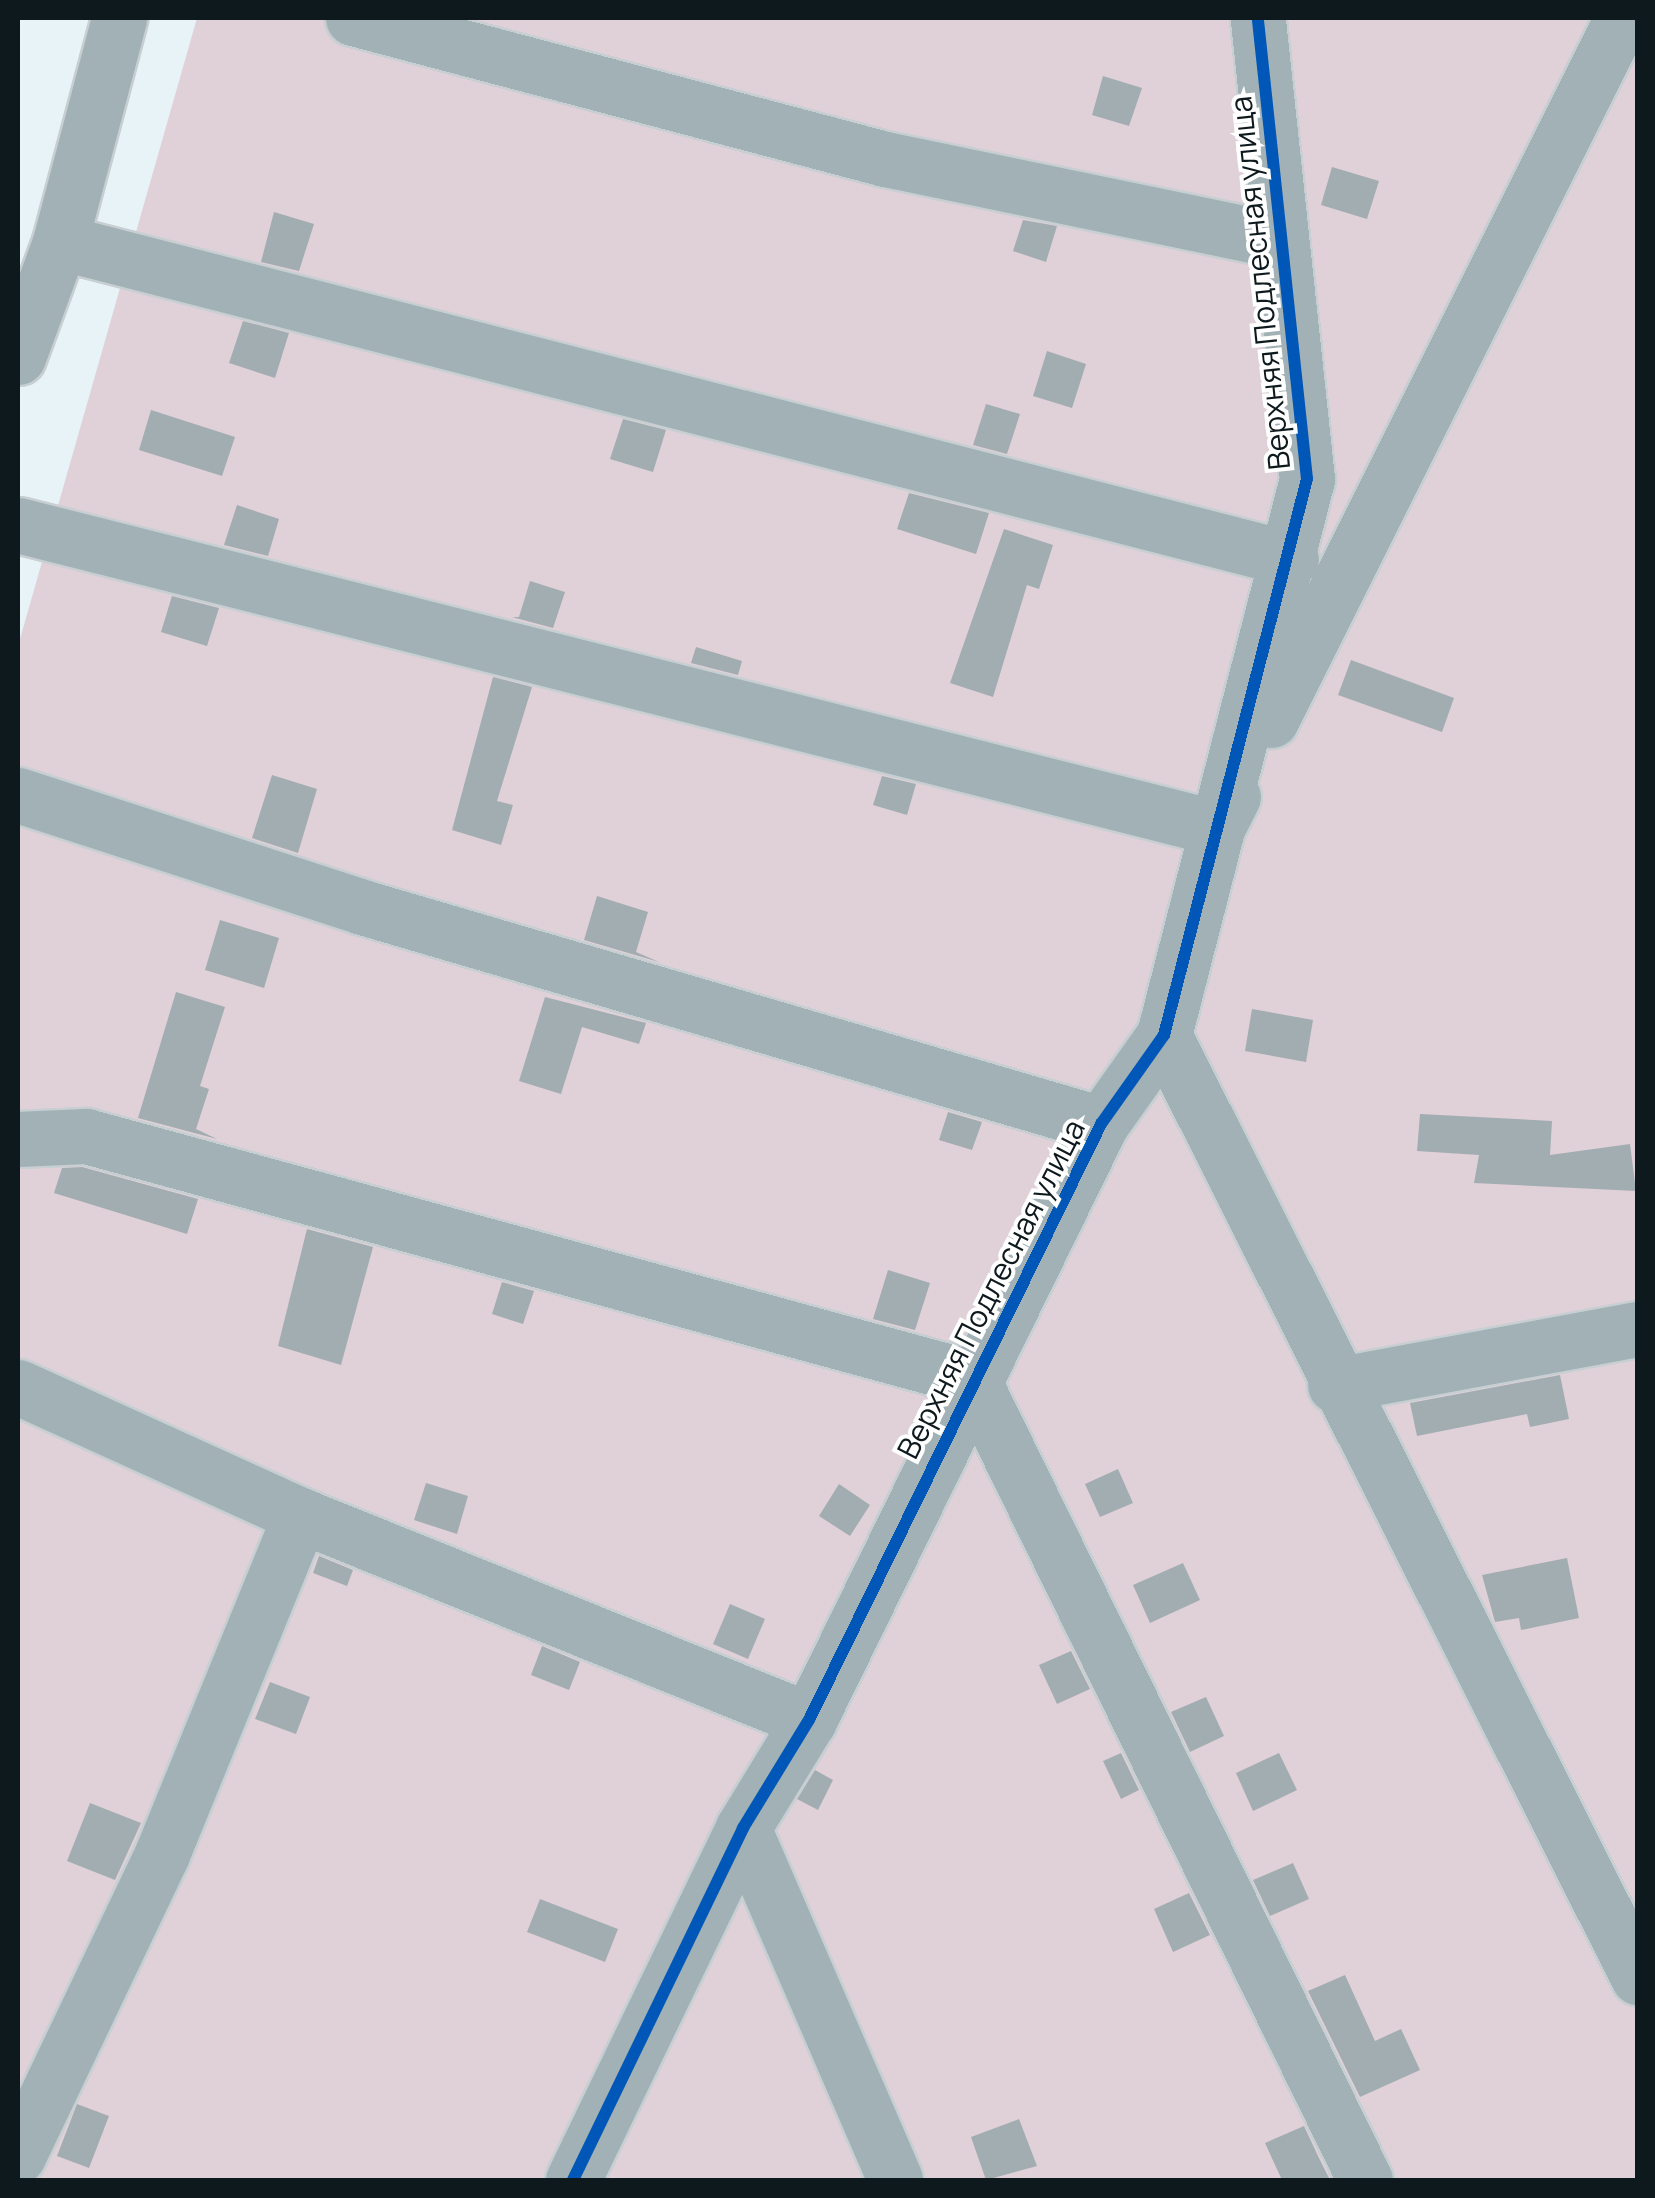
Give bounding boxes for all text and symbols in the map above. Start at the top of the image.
street label: Верхняя Подлесная улица [1222,94,1298,472]
street label: Верхняя Подлесная улица [890,1114,1092,1464]

